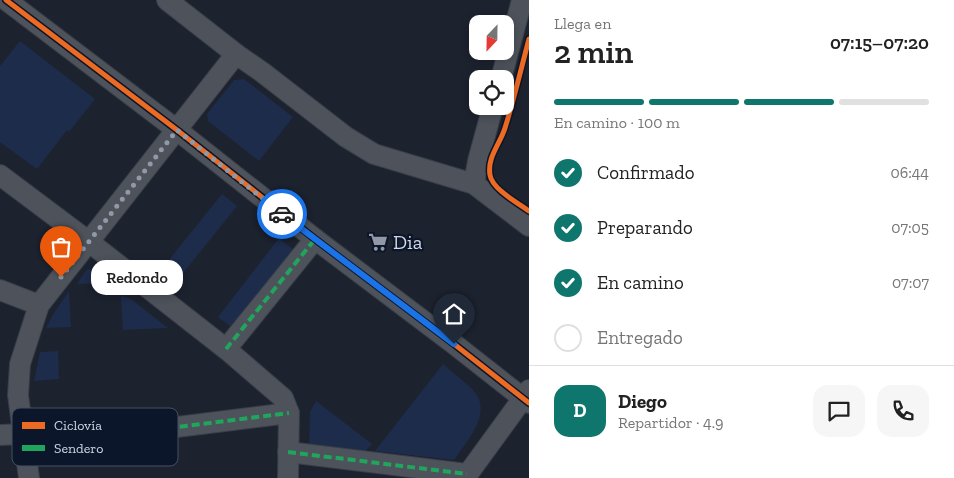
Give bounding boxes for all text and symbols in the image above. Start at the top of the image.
text: Llega en [554,14,611,33]
north arrow [469,15,514,60]
map controls [469,15,514,115]
text: 07:15–07:20 [830,31,929,54]
text: 2 min [554,33,633,71]
button: locate [469,70,514,115]
text: En camino · 100 m [554,113,680,132]
icon: check [554,159,582,187]
text: Confirmado [597,161,694,184]
text: 06:44 [890,163,929,182]
courier [257,189,307,239]
icon: car [268,200,296,228]
icon: check [554,214,582,242]
text: Preparando [597,216,693,239]
text: 07:05 [891,218,929,237]
pin [40,226,82,277]
place label: Dia [393,230,423,254]
supermarket icon: Dia [367,231,389,253]
icon: bag [47,233,75,261]
callout: Redondo [91,260,184,294]
text: Redondo [106,268,168,287]
icon: check [554,269,582,297]
text: En camino [597,271,684,294]
text: 07:07 [892,273,929,292]
pin [433,293,475,344]
icon: home [440,300,468,328]
text: Entregado [597,326,683,349]
button: chat [813,385,865,437]
button: phone [877,385,929,437]
text: Diego [618,390,667,413]
text: D [573,399,587,422]
legend [12,408,178,466]
text: Repartidor · 4.9 [618,413,724,432]
text: Ciclovía [54,417,102,434]
text: Sendero [54,440,103,457]

